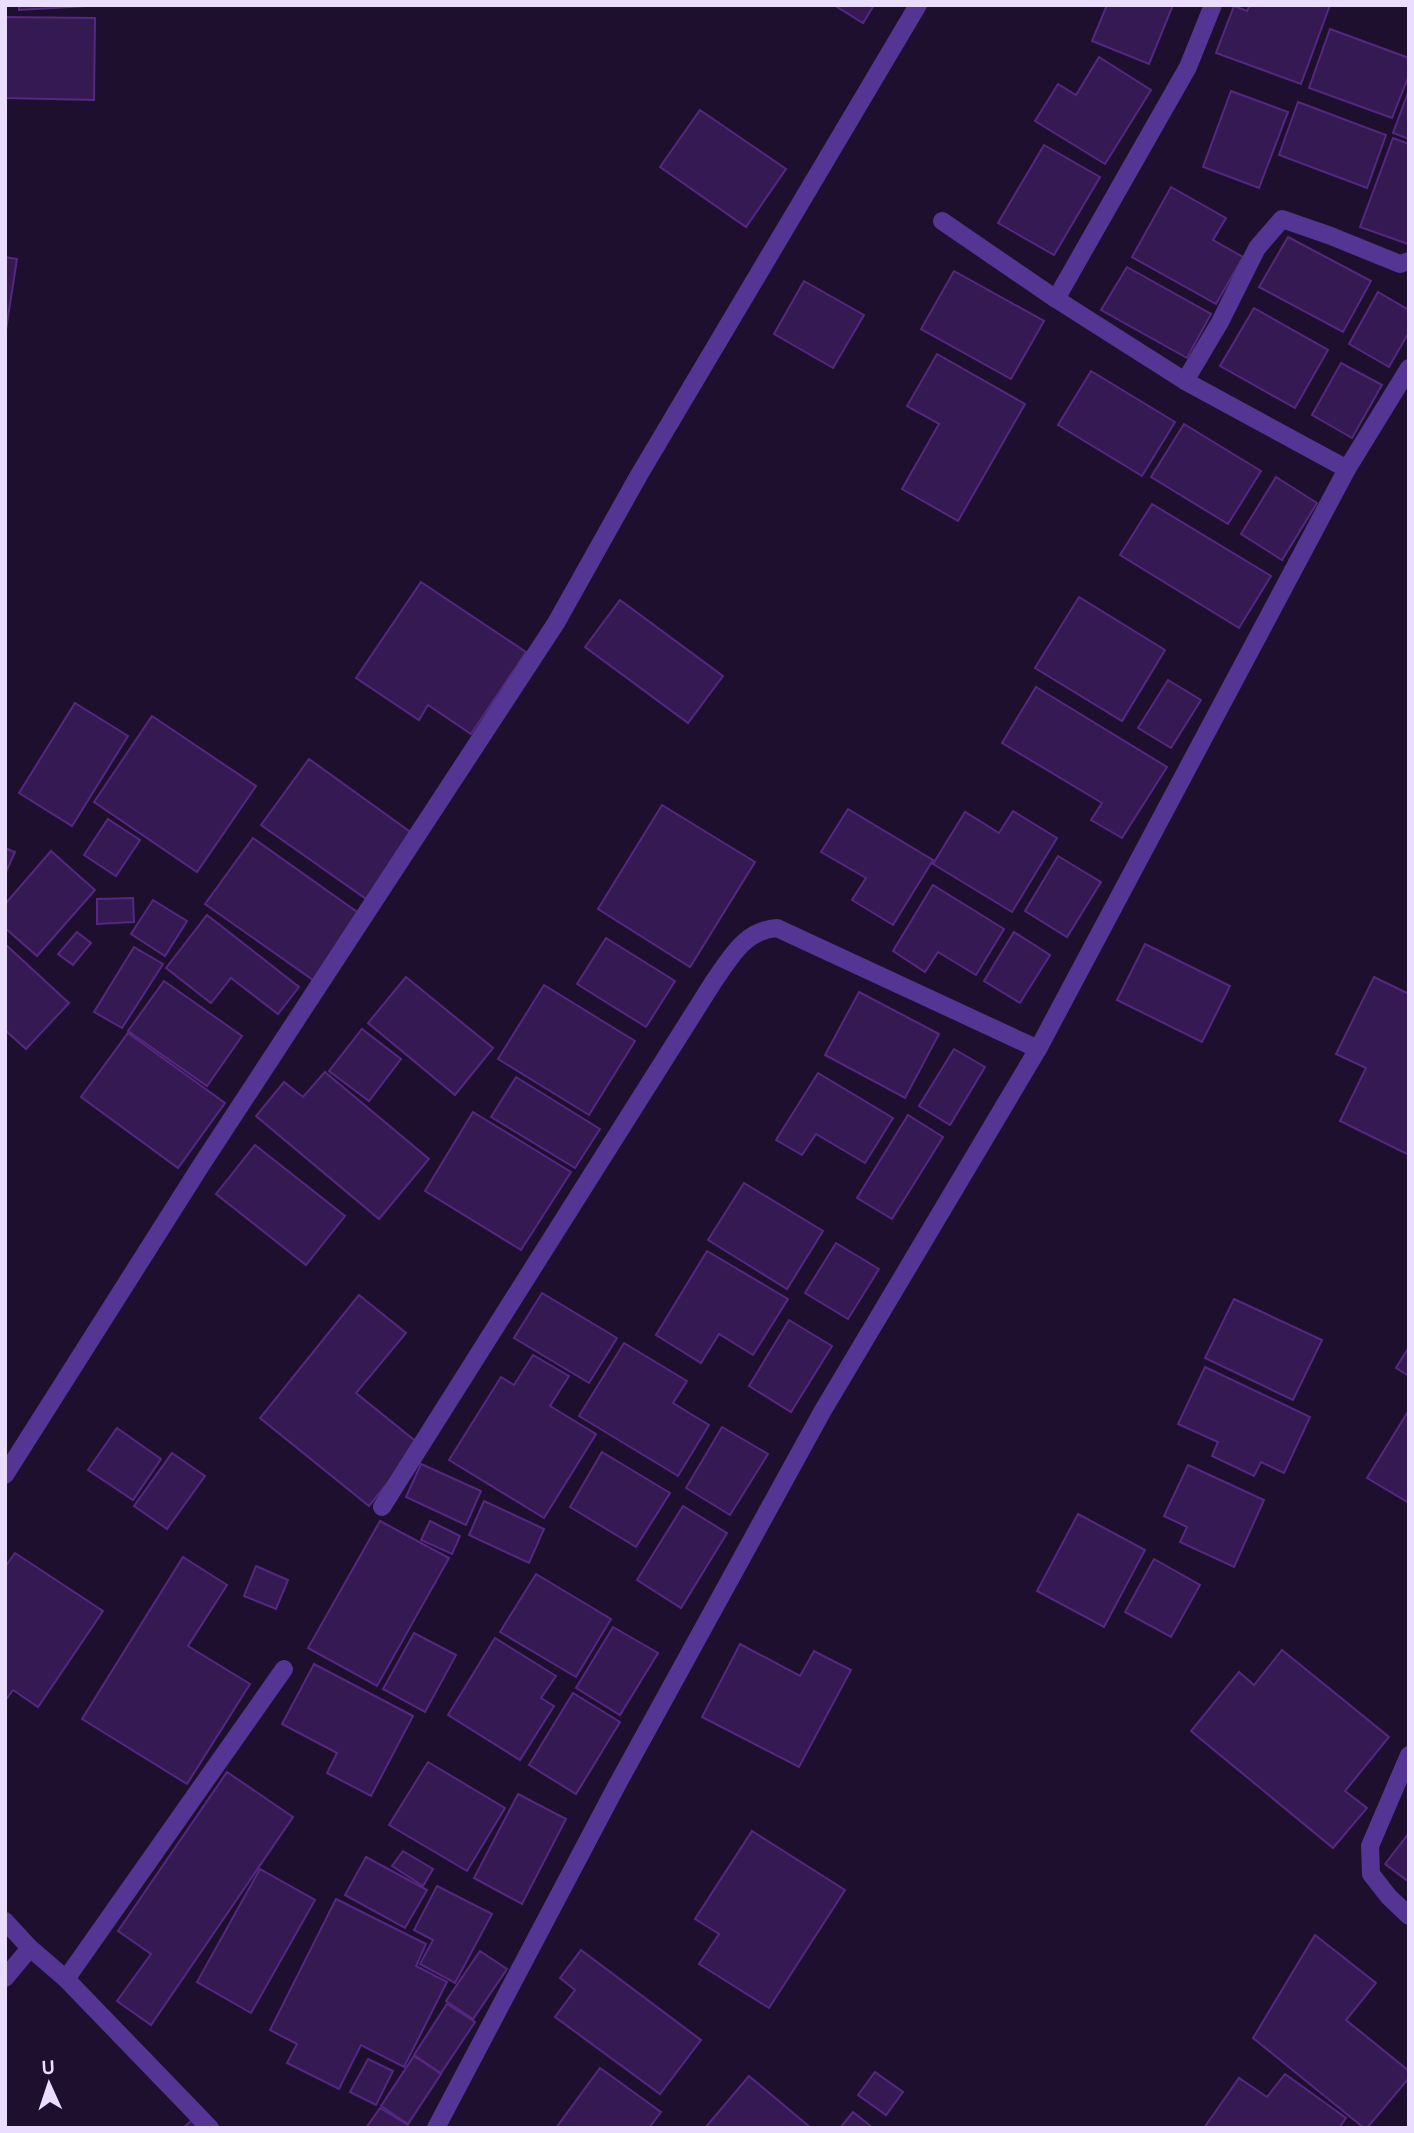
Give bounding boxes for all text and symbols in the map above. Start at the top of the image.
north arrow [14,2049,84,2119]
text: U [41,2057,56,2081]

